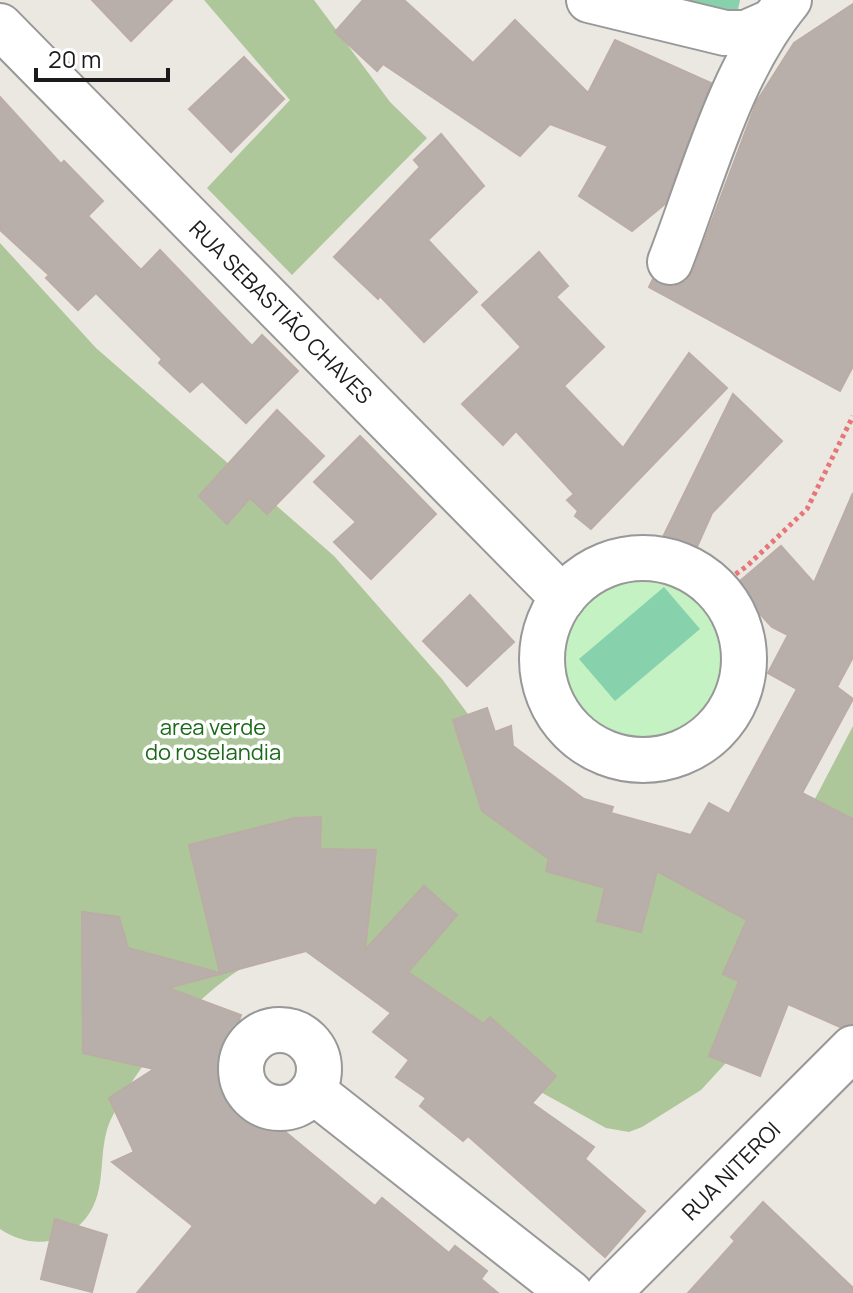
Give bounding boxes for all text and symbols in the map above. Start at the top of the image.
scale bar [36,32,168,82]
text: 20 m [48,42,101,75]
street label: RUA SEBASTIÃO CHAVES [183,214,379,410]
park label: area verde do roselandia [145,712,281,767]
street label: RUA NITEROI [675,1115,787,1227]

